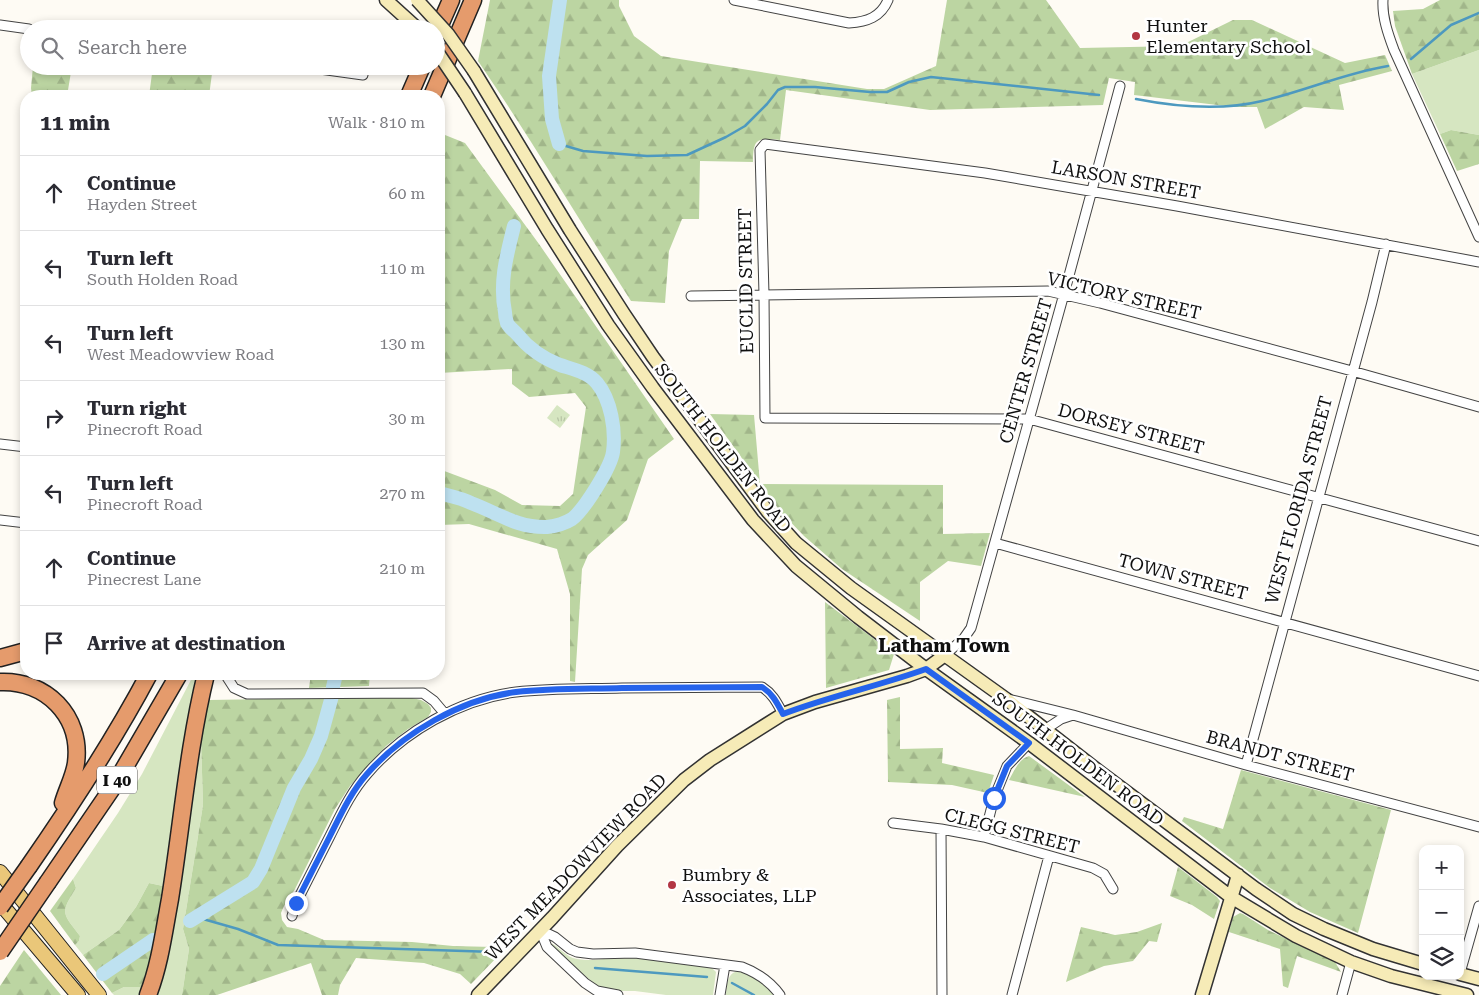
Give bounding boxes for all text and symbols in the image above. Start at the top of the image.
place label: Hunter Elementary School [1146,15,1311,57]
search box [20,20,445,75]
marker: Hunter Elementary School [1130,30,1142,42]
icon: search [38,34,66,62]
text: Search here [78,36,187,59]
text: 11 min [40,111,110,135]
text: Walk · 810 m [328,113,425,132]
street label: LARSON STREET [1050,156,1202,203]
text: Continue [87,172,176,195]
icon: ahead [40,179,68,207]
text: 60 m [388,184,425,203]
text: Hayden Street [87,195,197,214]
street label: EUCLID STREET [734,208,757,354]
text: Turn left [87,247,173,270]
icon: left [40,254,68,282]
text: 110 m [379,259,425,278]
street label: VICTORY STREET [1045,268,1203,323]
text: South Holden Road [87,270,238,289]
street label: CENTER STREET [995,296,1056,446]
text: Turn left [87,322,173,345]
icon: left [40,329,68,357]
text: 130 m [379,334,425,353]
text: West Meadowview Road [87,345,274,364]
street label: SOUTH HOLDEN ROAD [651,359,796,537]
street label: WEST FLORIDA STREET [1261,394,1336,606]
text: Turn right [87,397,187,420]
street label: DORSEY STREET [1056,399,1207,458]
icon: right [40,404,68,432]
text: 30 m [388,409,425,428]
text: Pinecroft Road [87,420,203,439]
text: Turn left [87,472,173,495]
icon: left [40,479,68,507]
text: 270 m [379,484,425,503]
text: Pinecroft Road [87,495,203,514]
text: Continue [87,547,176,570]
street label: TOWN STREET [1116,549,1250,604]
icon: ahead [40,554,68,582]
text: 210 m [379,559,425,578]
text: Pinecrest Lane [87,570,201,589]
icon: arrive [40,629,68,657]
text: Arrive at destination [87,632,285,655]
district label: Latham Town [878,634,1010,657]
street label: SOUTH HOLDEN ROAD [989,687,1168,830]
street label: BRANDT STREET [1204,726,1356,785]
road number: I 40 [97,766,137,794]
street label: WEST MEADOWVIEW ROAD [481,769,671,964]
route start [983,787,1006,810]
street label: CLEGG STREET [942,804,1082,857]
map controls [1419,845,1464,980]
button: + [1419,845,1464,890]
place label: Bumbry & Associates, LLP [682,864,817,906]
marker: Bumbry & Associates, LLP [666,879,678,891]
button: − [1419,890,1464,935]
route end [285,892,308,915]
button: layers [1419,935,1464,980]

